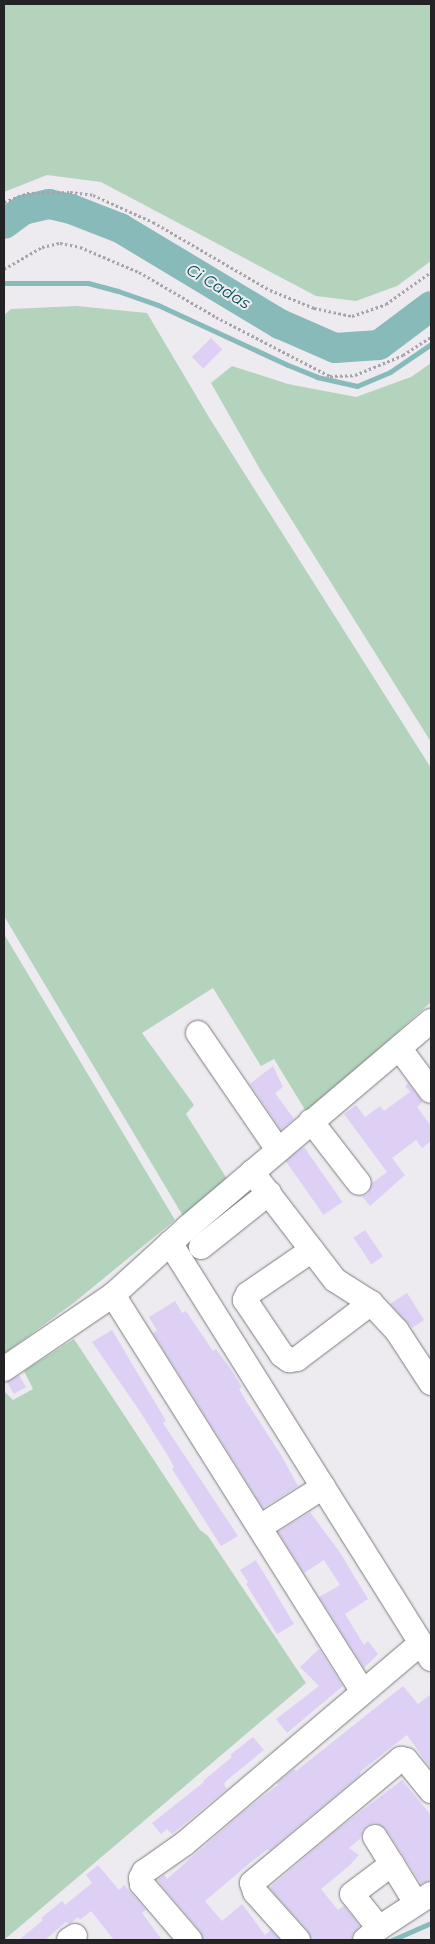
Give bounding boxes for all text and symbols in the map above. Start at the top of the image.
water label: Ci Cadas [182,260,254,314]

